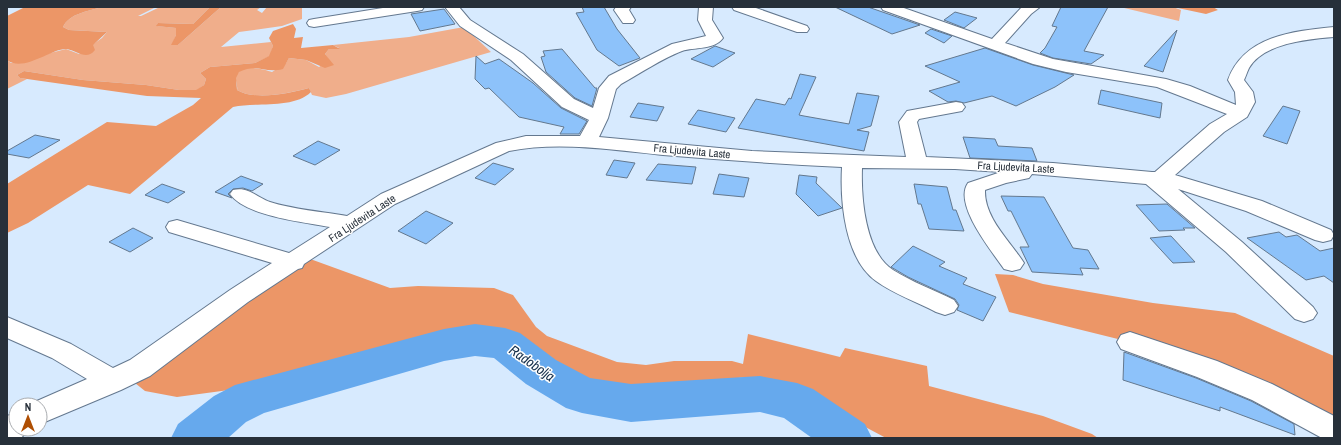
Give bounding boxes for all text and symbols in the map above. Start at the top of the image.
street label: Fra Ljudevita Laste [653,141,731,161]
street label: Fra Ljudevita Laste [977,158,1055,176]
street label: Fra Ljudevita Laste [326,191,398,245]
water label: Radobolja [506,341,558,385]
north arrow [8,397,48,437]
text: N [25,400,31,414]

